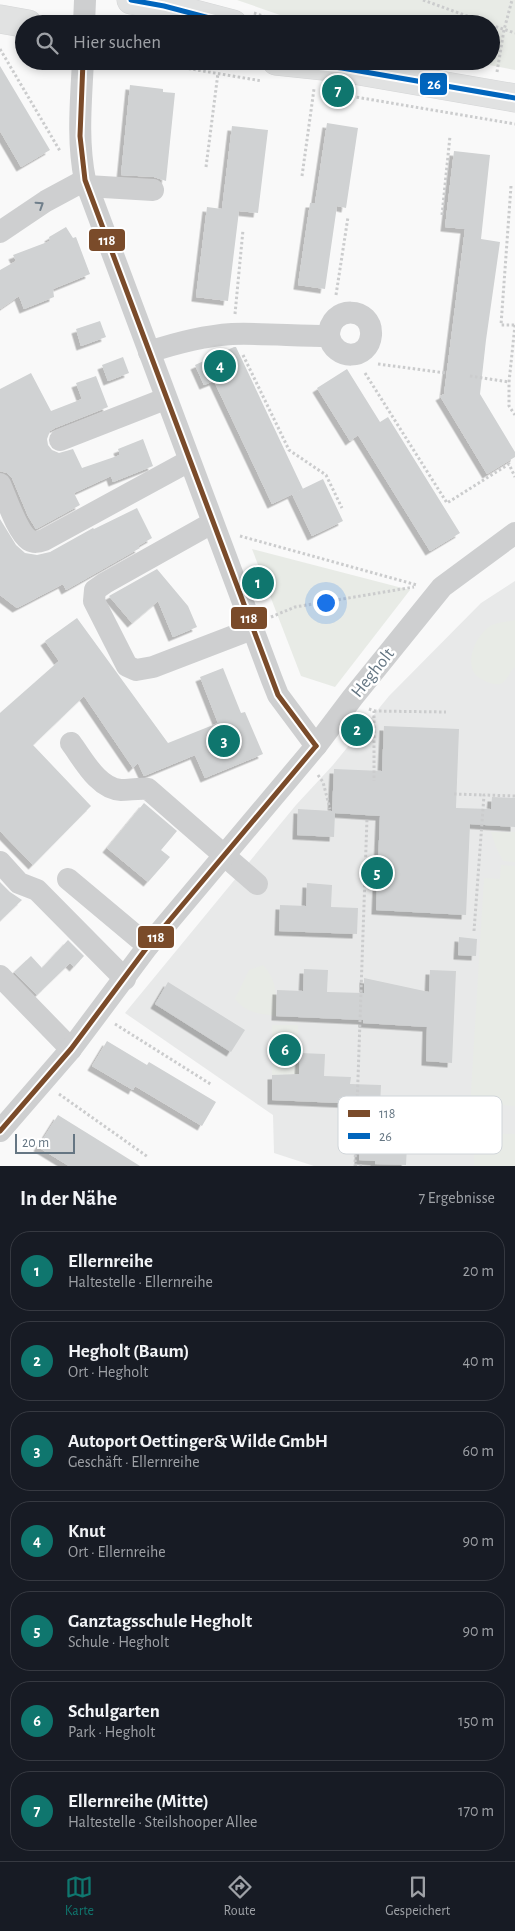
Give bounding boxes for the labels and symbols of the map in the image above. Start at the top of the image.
pin: 7 [322,72,354,110]
line badge: 26 [419,72,448,96]
text: 26 [427,78,441,92]
one-way arrow [35,202,44,211]
line badge: 118 [88,228,126,252]
text: 118 [99,234,116,248]
pin: 4 [204,347,236,385]
pin: 1 [242,564,274,602]
your location [313,590,339,616]
line badge: 118 [230,606,268,630]
text: 118 [241,612,258,626]
street label: Hegholt [348,645,398,701]
pin: 2 [341,711,373,749]
pin: 3 [208,722,240,760]
pin: 5 [361,854,393,892]
line badge: 118 [137,925,175,949]
text: 118 [148,931,165,945]
pin: 6 [269,1031,301,1069]
legend [338,1096,502,1154]
text: 118 [379,1107,395,1121]
text: 26 [379,1130,392,1144]
scale bar [15,1131,75,1154]

